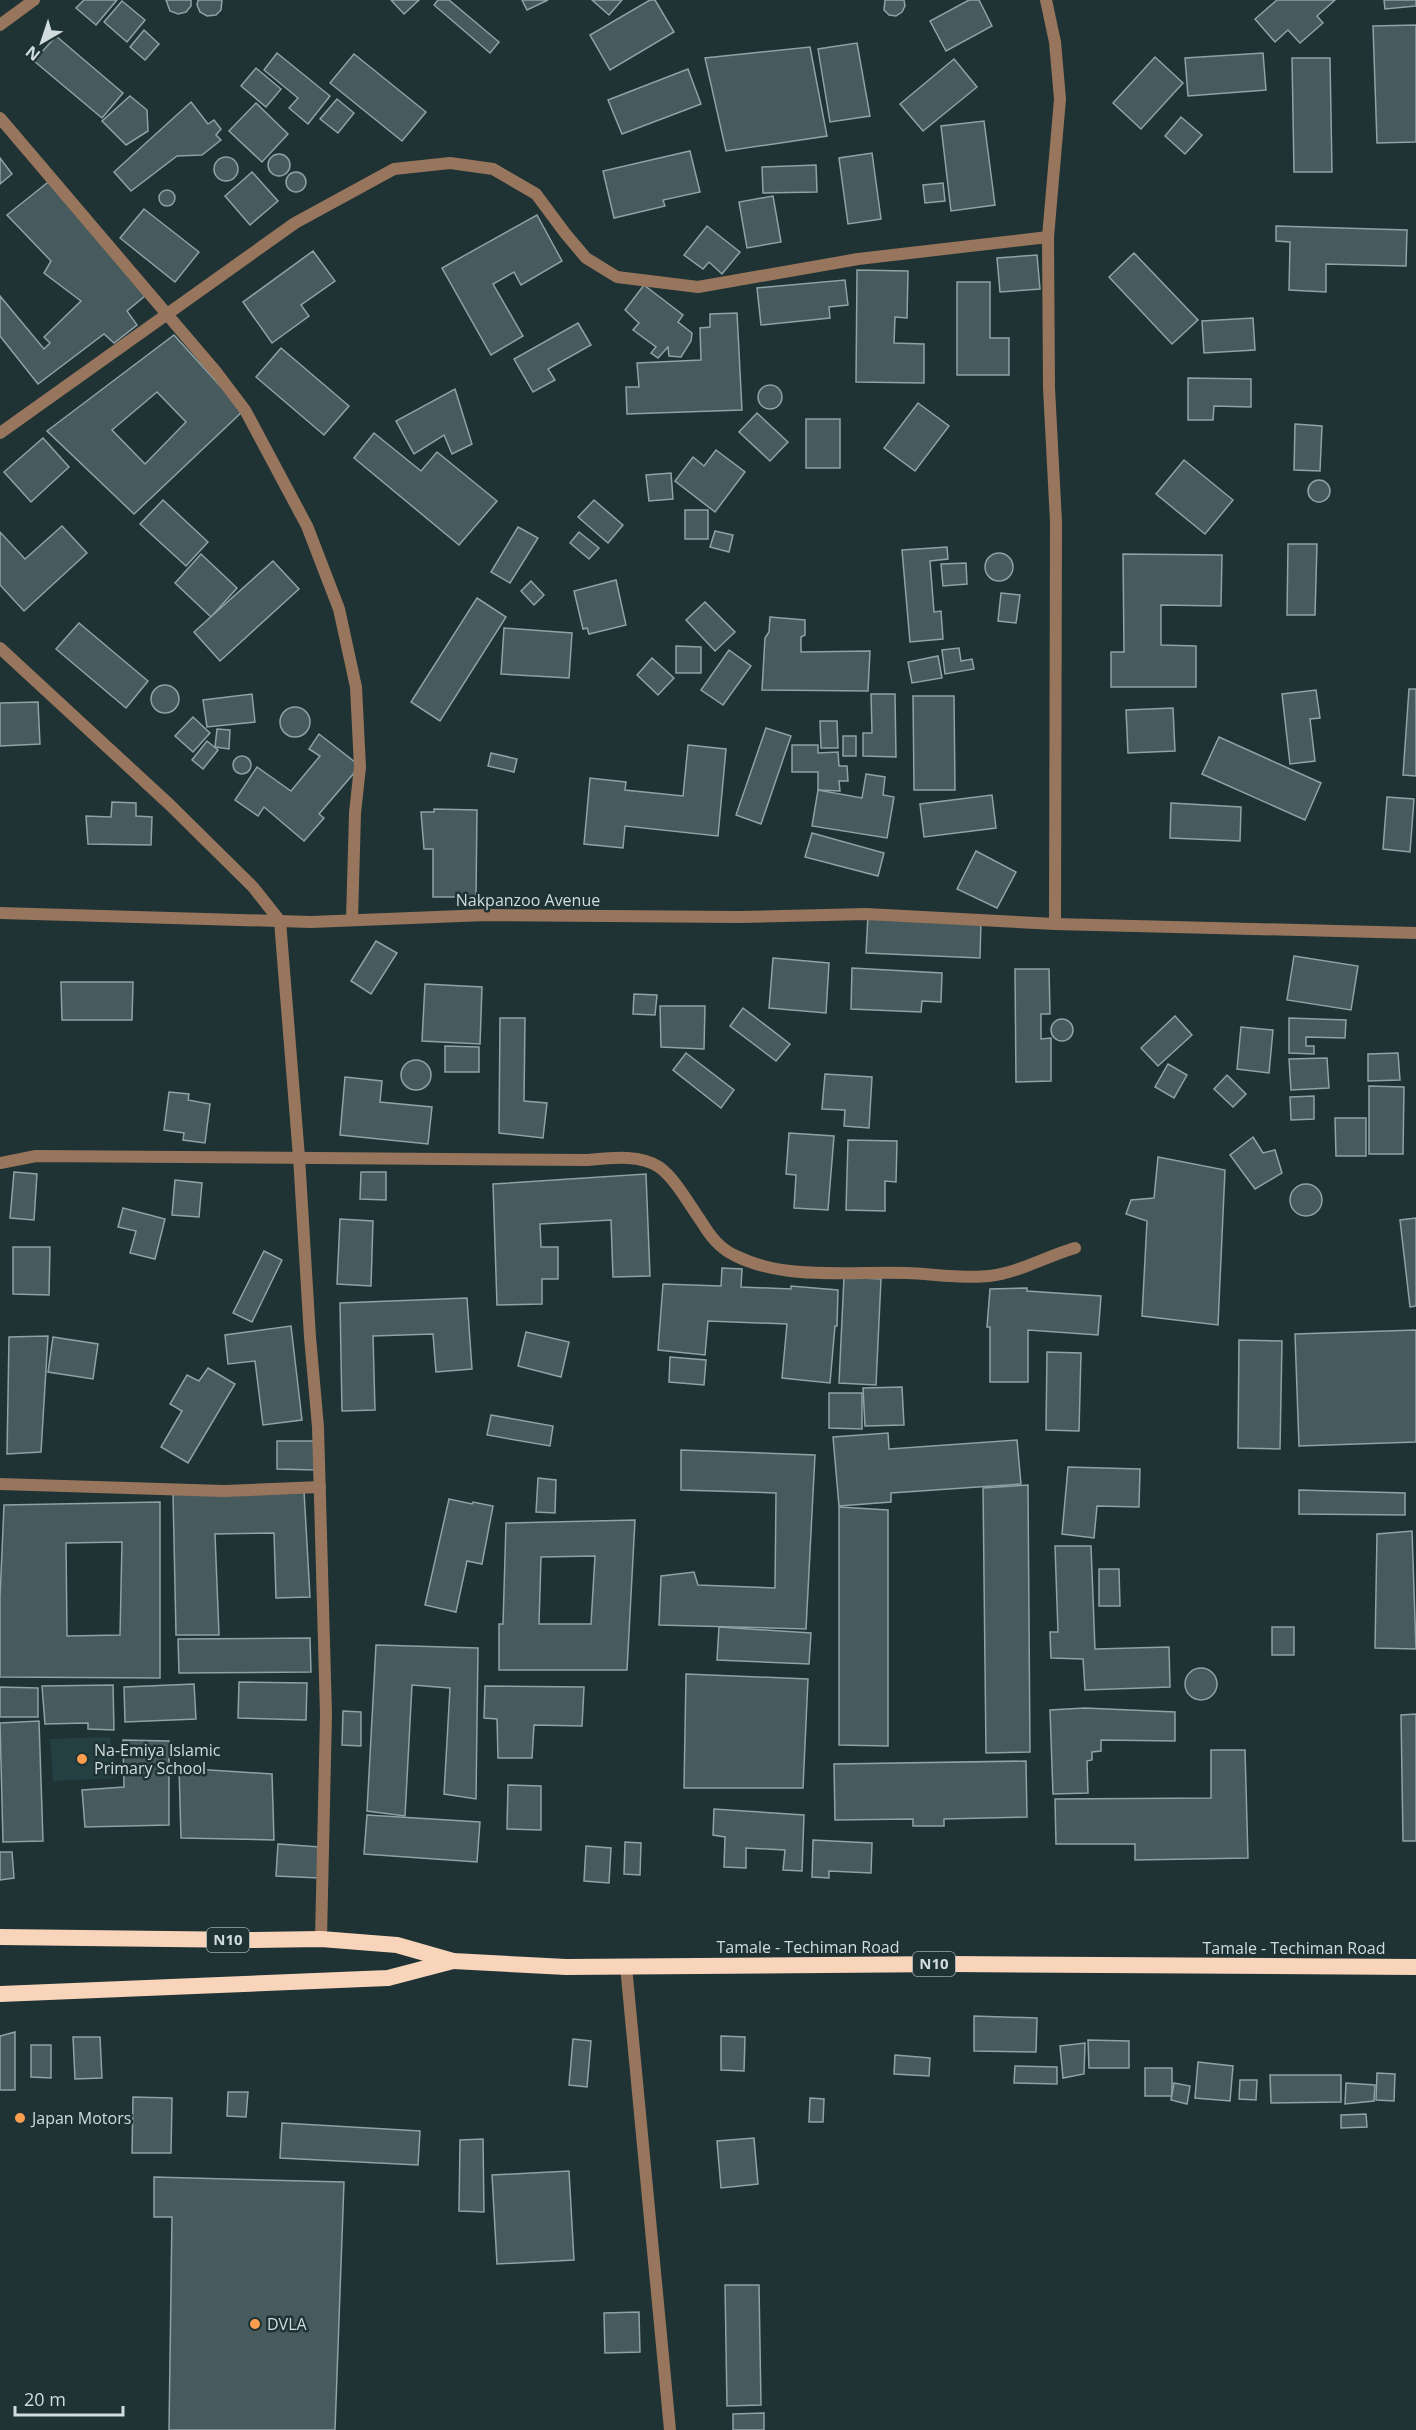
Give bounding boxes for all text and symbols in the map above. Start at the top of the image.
north arrow [12,12,72,72]
text: N [21,41,45,66]
street label: Nakpanzoo Avenue [456,889,600,911]
place label: Na-Emiya Islamic Primary School [94,1739,221,1779]
marker: Na-Emiya Islamic Primary School [75,1752,89,1766]
road number: N10 [207,1928,249,1952]
street label: Tamale - Techiman Road [716,1936,900,1958]
street label: Tamale - Techiman Road [1202,1937,1386,1959]
road number: N10 [913,1952,955,1976]
place label: Japan Motors [30,2107,131,2129]
marker: Japan Motors [13,2111,27,2125]
place label: DVLA [267,2313,308,2335]
marker: DVLA [248,2317,262,2331]
scale bar [15,2379,123,2417]
text: 20 m [24,2387,66,2411]

